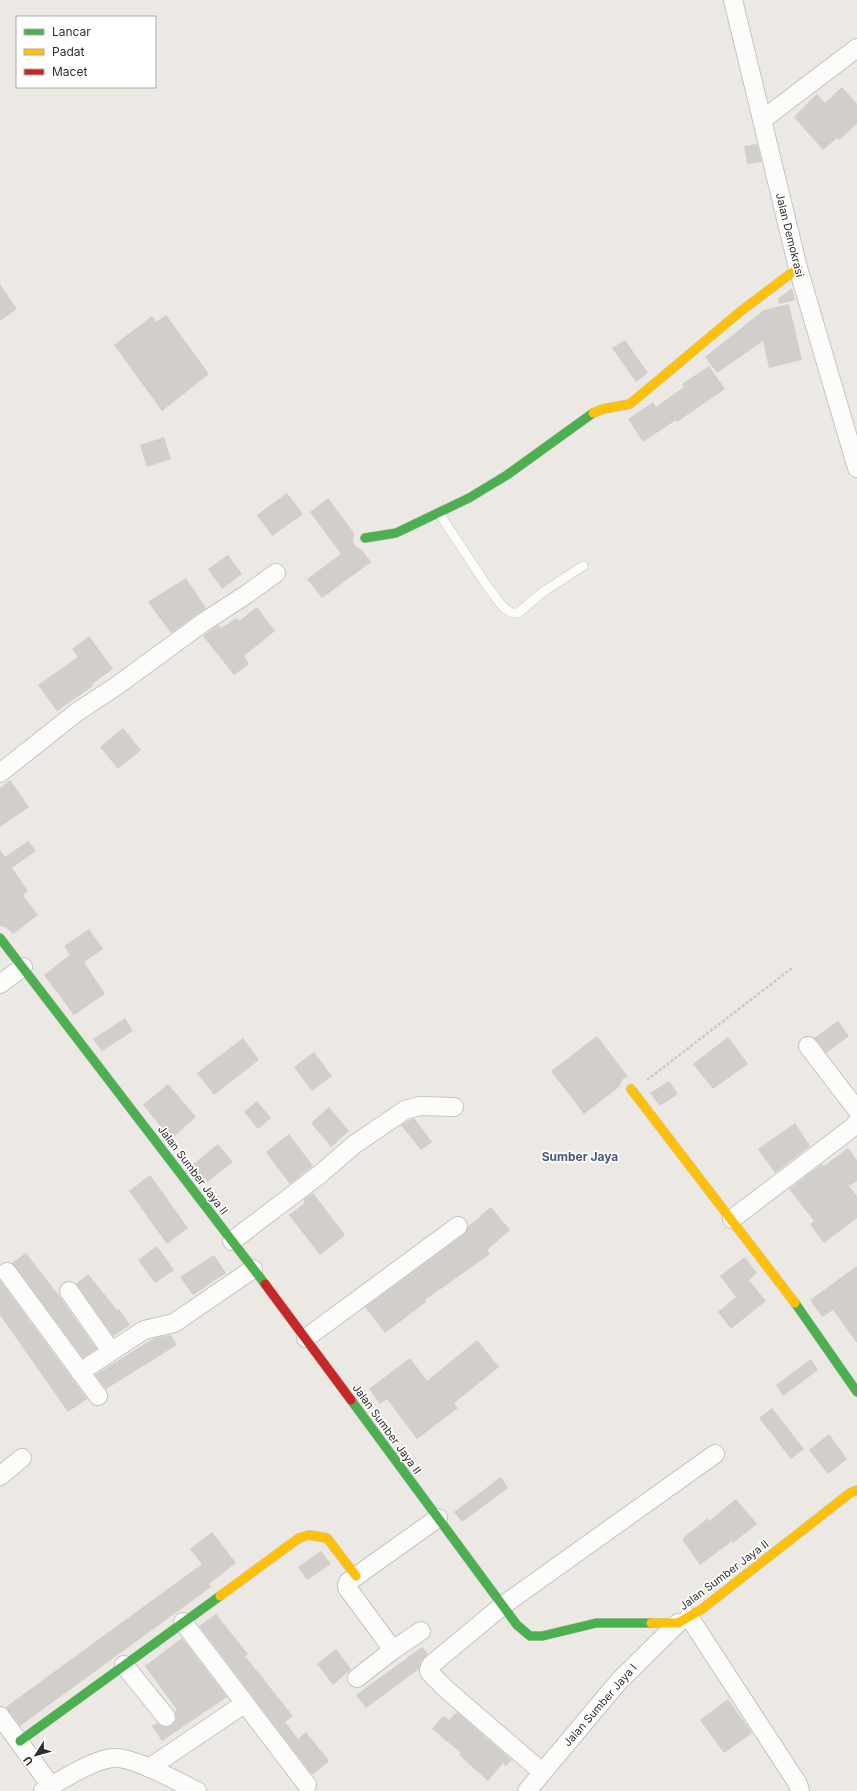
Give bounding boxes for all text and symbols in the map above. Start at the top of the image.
legend [16,16,156,88]
text: Lancar [52,24,91,39]
text: Padat [52,44,84,59]
text: Macet [52,64,87,79]
street label: Jalan Demokrasi [773,191,807,279]
street label: Jalan Sumber Jaya II [155,1123,231,1217]
district label: Sumber Jaya [542,1149,618,1164]
street label: Jalan Sumber Jaya II [350,1381,424,1477]
street label: Jalan Sumber Jaya II [677,1537,771,1613]
street label: Jalan Sumber Jaya I [560,1661,640,1749]
north arrow [16,1735,56,1775]
text: U [20,1754,36,1768]

